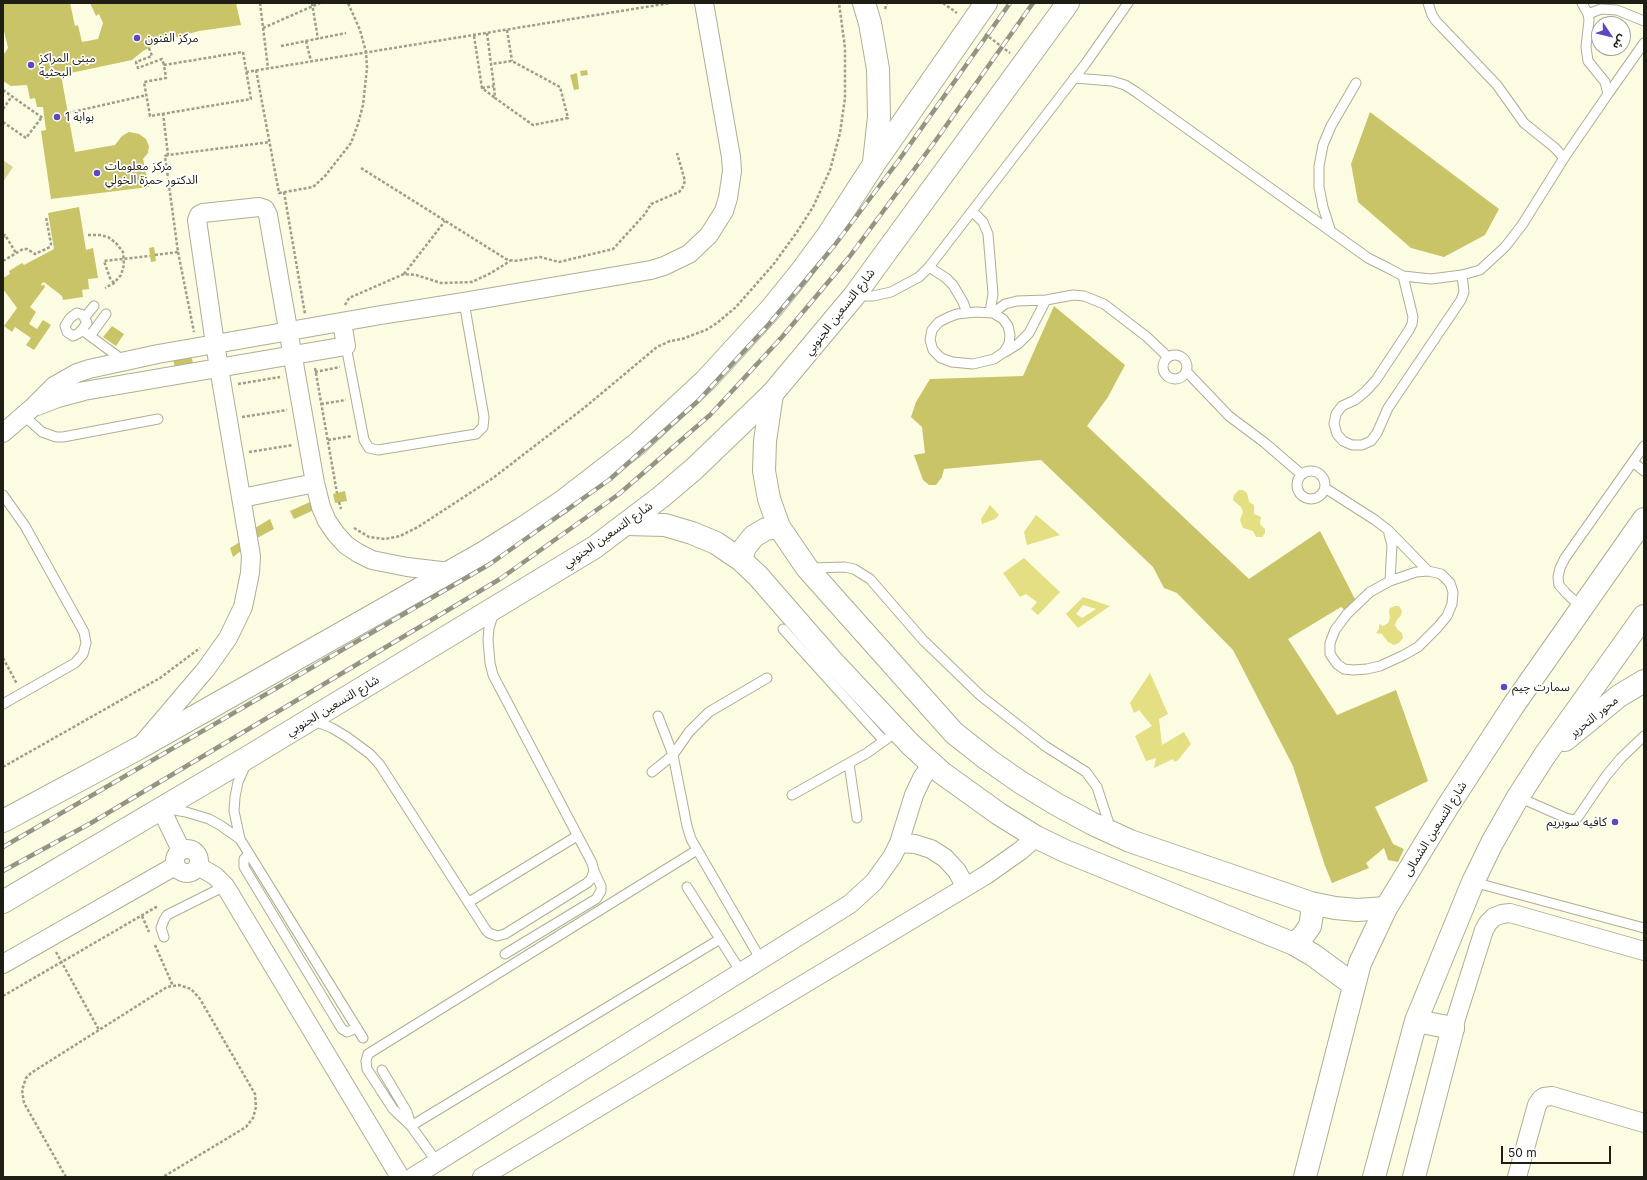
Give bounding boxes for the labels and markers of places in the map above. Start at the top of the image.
place label: مركز الفنون [145,31,199,45]
marker: مركز الفنون [132,33,142,43]
place label: مبنى المراكز البحثية [39,51,96,79]
marker: مبنى المراكز البحثية [26,60,36,70]
place label: بوابة 1 [65,110,94,124]
marker: بوابة 1 [52,112,62,122]
place label: مركز معلومات الدكتور حمزة الخولي [105,159,198,187]
marker: مركز معلومات الدكتور حمزة الخولي [92,168,102,178]
place label: سمارت چيم [1512,680,1570,694]
marker: سمارت چيم [1499,682,1509,692]
place label: كافيه سوبريم [1546,815,1607,829]
marker: كافيه سوبريم [1610,817,1620,827]

